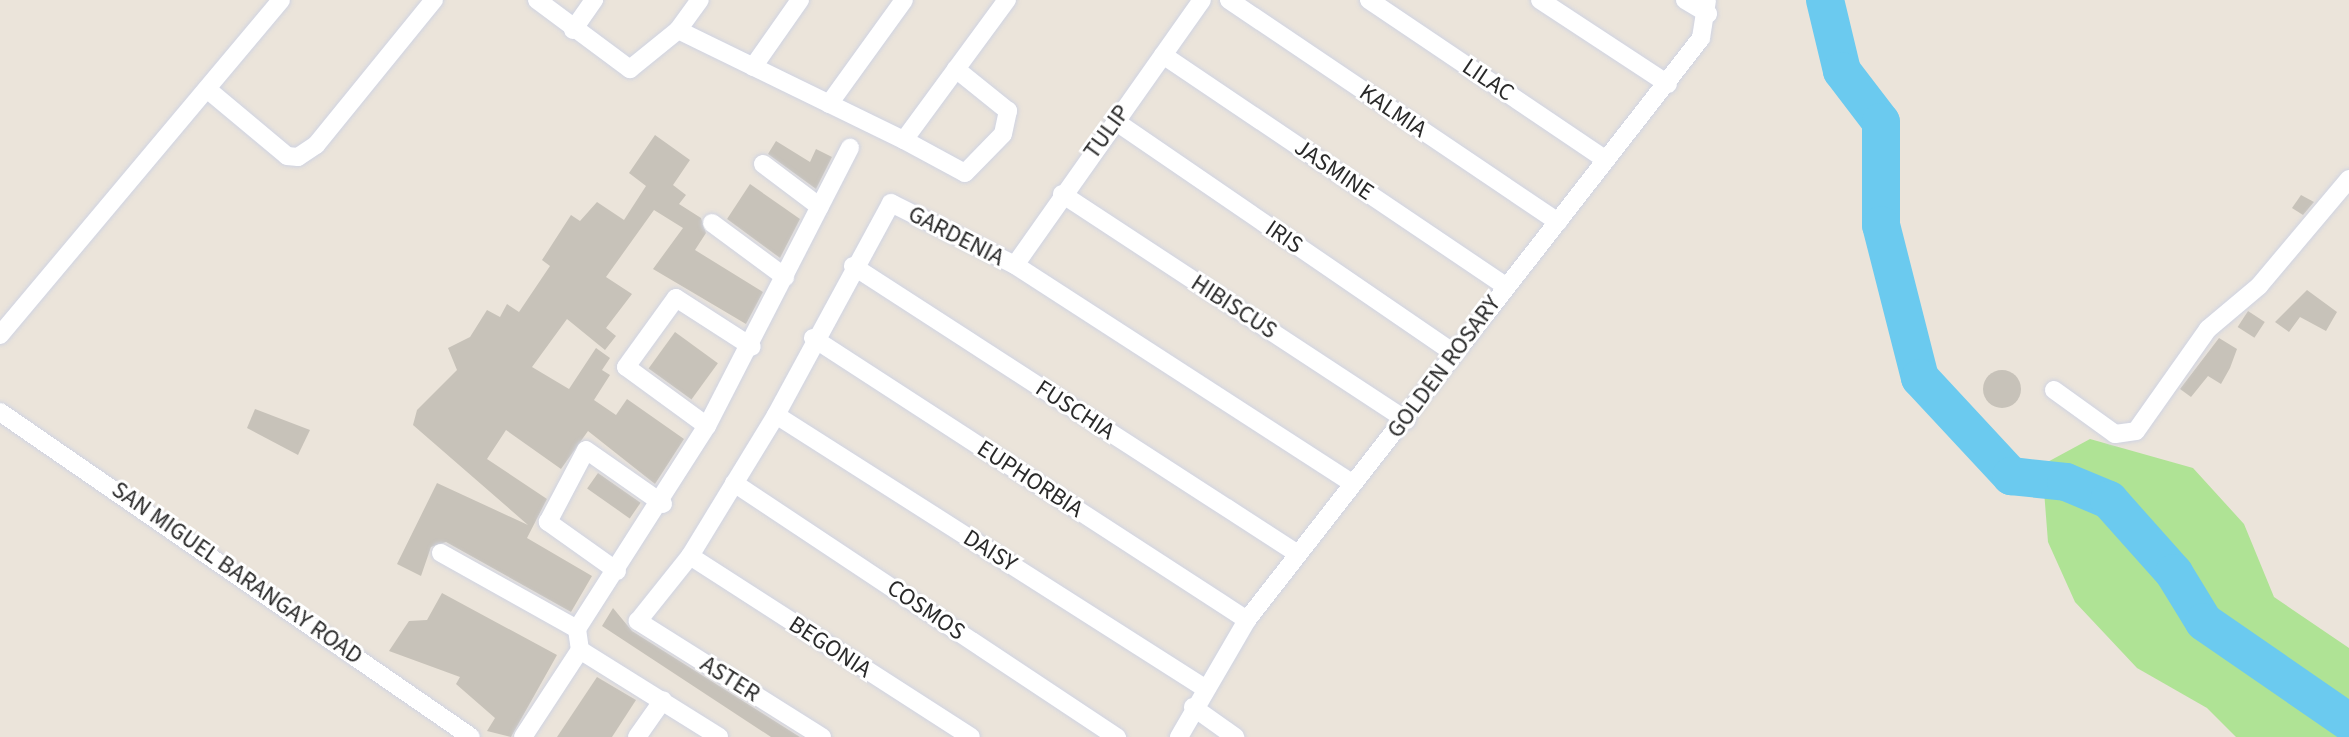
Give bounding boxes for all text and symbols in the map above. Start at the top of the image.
street label: LILAC [1457,52,1519,108]
street label: KALMIA [1354,78,1432,144]
street label: TULIP [1078,99,1136,165]
street label: JASMINE [1289,133,1379,207]
street label: GARDENIA [903,200,1009,272]
street label: IRIS [1260,214,1308,260]
street label: HIBISCUS [1186,269,1282,345]
street label: GOLDEN ROSARY [1381,290,1507,444]
street label: FUSCHIA [1030,374,1120,446]
street label: EUPHORBIA [972,434,1088,524]
street label: SAN MIGUEL BARANGAY ROAD [106,475,368,671]
street label: DAISY [958,523,1022,579]
street label: COSMOS [881,573,971,647]
street label: BEGONIA [783,610,877,684]
street label: ASTER [695,650,765,708]

